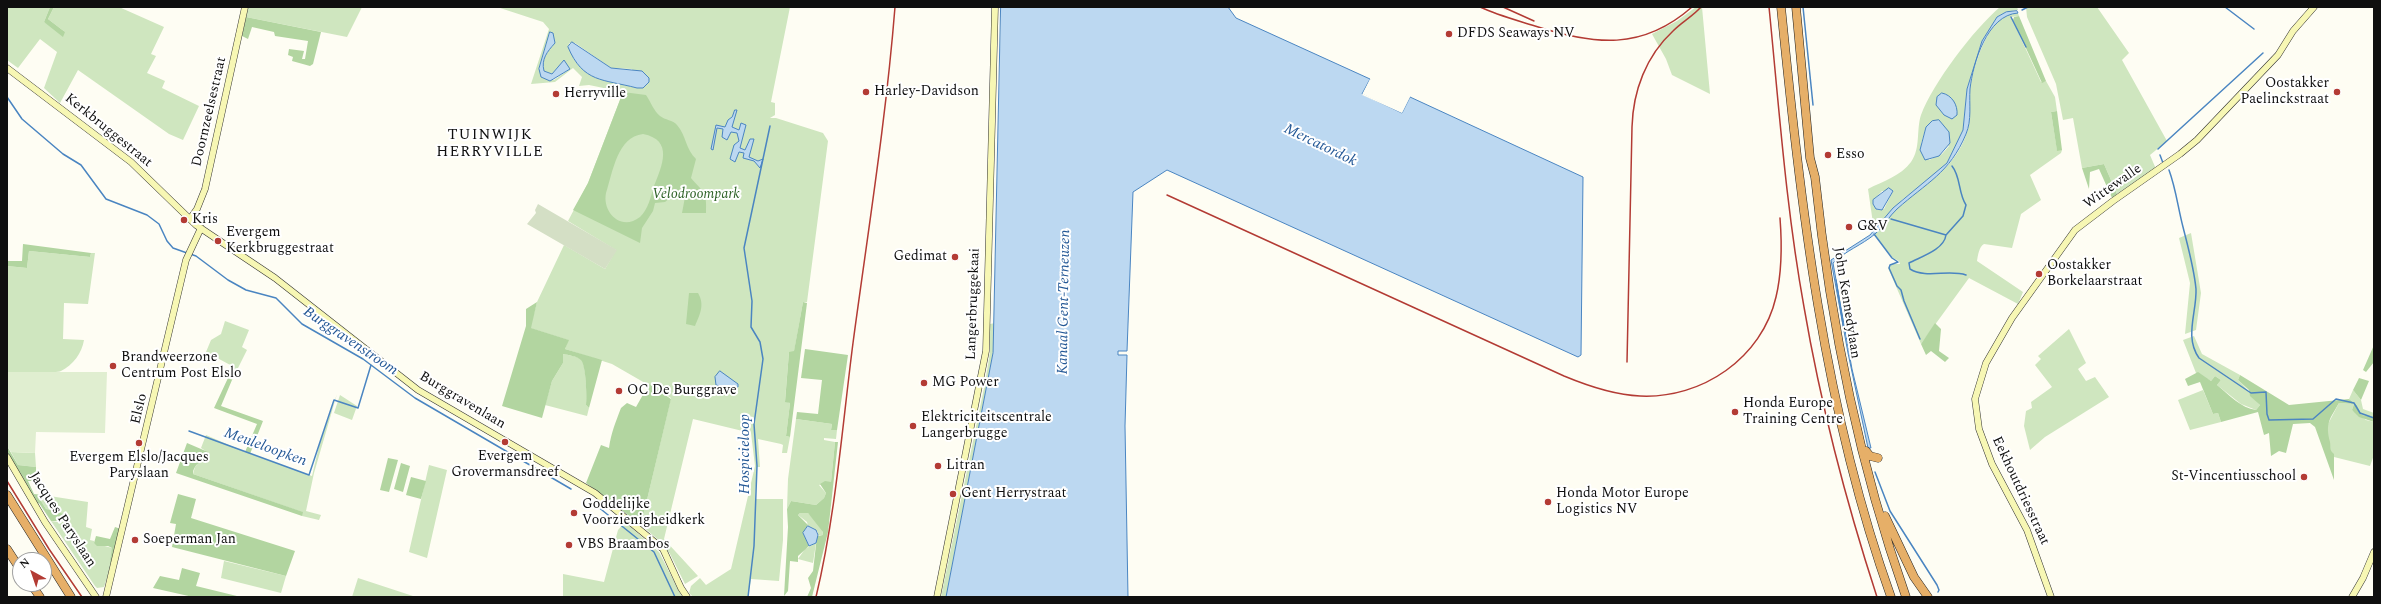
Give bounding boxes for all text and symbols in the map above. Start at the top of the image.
place label: DFDS Seaways NV [1457,26,1575,42]
marker: DFDS Seaways NV [1444,29,1454,39]
street label: Doornzeelsestraat [189,55,231,169]
place label: Oostakker Paelinckstraat [2240,76,2329,108]
place label: Harley-Davidson [874,84,979,100]
place label: Herryville [564,86,626,102]
marker: Harley-Davidson [861,87,871,97]
marker: Oostakker Paelinckstraat [2332,87,2342,97]
marker: Herryville [551,89,561,99]
street label: Kerkbruggestraat [61,91,155,171]
water label: Mercatordok [1281,121,1359,171]
district label: TUINWIJK HERRYVILLE [436,127,544,162]
place label: Esso [1836,147,1865,163]
marker: Esso [1823,150,1833,160]
street label: Wittewalle [2081,161,2145,213]
park label: Velodroompark [652,187,740,203]
place label: Kris [192,212,218,228]
marker: Kris [179,215,189,225]
place label: G&V [1857,219,1888,235]
marker: G&V [1844,222,1854,232]
place label: Evergem Kerkbruggestraat [226,225,334,258]
water label: Kanaal Gent-Terneuzen [1055,229,1075,375]
marker: Evergem Kerkbruggestraat [213,236,223,246]
street label: John Kennedylaan [1829,246,1863,360]
street label: Langerbruggekaai [964,248,984,360]
place label: Gedimat [893,249,947,265]
marker: Gedimat [950,252,960,262]
place label: Oostakker Borkelaarstraat [2047,258,2142,290]
marker: Oostakker Borkelaarstraat [2034,269,2044,279]
water label: Burggravenstroom [299,304,401,380]
place label: Brandweerzone Centrum Post Elslo [121,350,242,382]
marker: Brandweerzone Centrum Post Elslo [108,361,118,371]
street label: Burggravenlaan [416,369,508,433]
place label: MG Power [932,375,999,391]
marker: MG Power [919,378,929,388]
place label: OC De Burggrave [627,383,737,399]
marker: OC De Burggrave [614,386,624,396]
street label: Elslo [128,392,152,426]
place label: Honda Europe Training Centre [1743,396,1843,428]
marker: Honda Europe Training Centre [1730,407,1740,417]
place label: Elektriciteitscentrale Langerbrugge [921,410,1052,442]
water label: Hospicieloop [737,414,755,494]
marker: Elektriciteitscentrale Langerbrugge [908,421,918,431]
water label: Meuleloopken [221,425,309,471]
street label: Eekhoutdriesstraat [1987,434,2053,548]
marker: Evergem Grovermansdreef [500,437,510,447]
marker: Evergem Elslo/Jacques Paryslaan [134,438,144,448]
place label: Evergem Grovermansdreef [451,449,559,482]
place label: Evergem Elslo/Jacques Paryslaan [69,450,209,482]
place label: Litran [946,458,985,474]
marker: Litran [933,461,943,471]
street label: Jacques Paryslaan [25,469,99,571]
place label: St-Vincentiusschool [2171,469,2296,485]
marker: St-Vincentiusschool [2299,472,2309,482]
place label: Gent Herrystraat [961,486,1066,502]
place label: Honda Motor Europe Logistics NV [1556,486,1689,518]
marker: Gent Herrystraat [948,489,958,499]
place label: Goddelijke Voorzienigheidkerk [582,497,705,530]
marker: Honda Motor Europe Logistics NV [1543,497,1553,507]
marker: Goddelijke Voorzienigheidkerk [569,508,579,518]
place label: Soeperman Jan [143,532,236,548]
marker: Soeperman Jan [130,535,140,545]
place label: VBS Braambos [577,537,670,553]
marker: VBS Braambos [564,540,574,550]
north arrow [12,552,52,592]
text: N [16,554,34,573]

